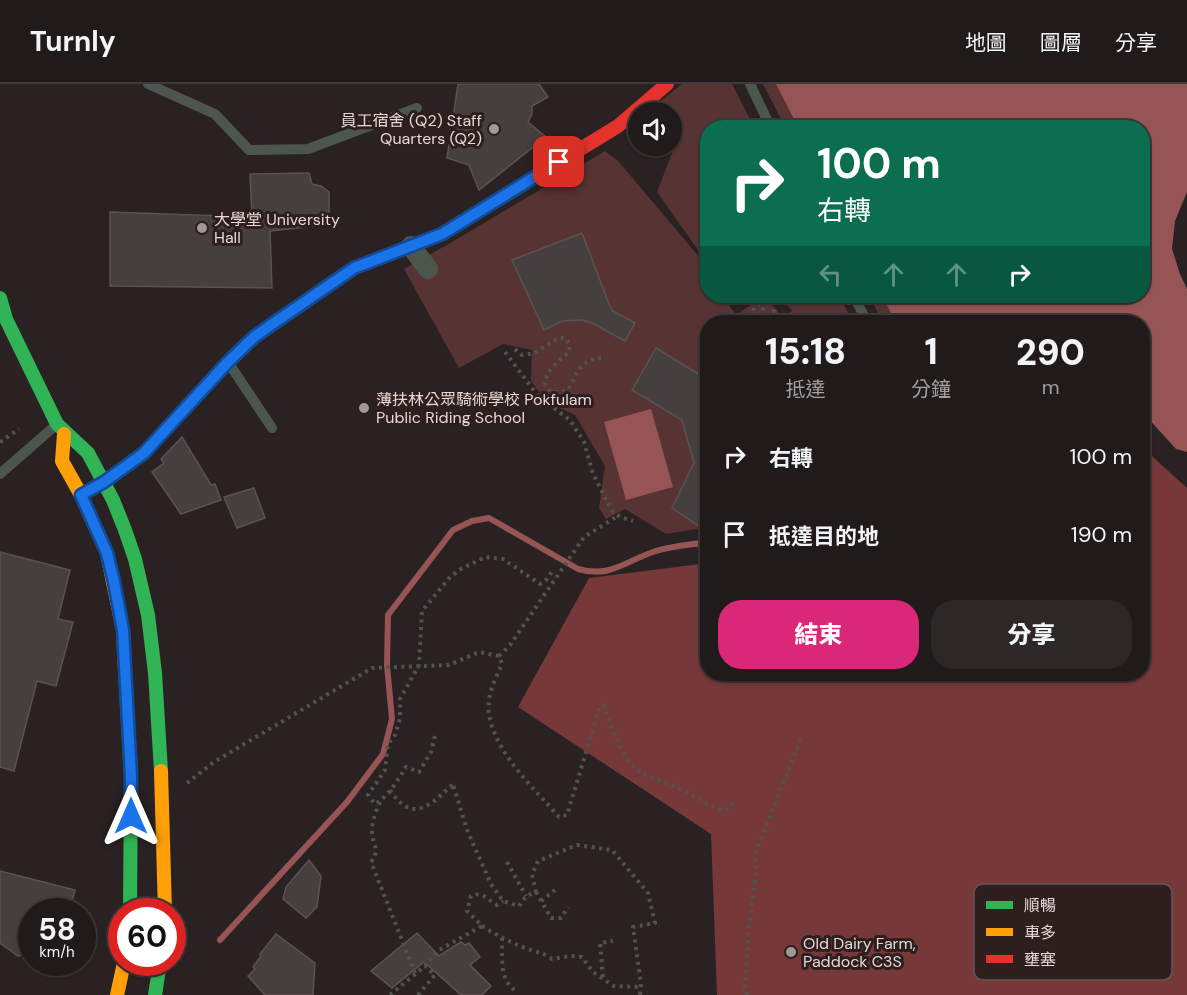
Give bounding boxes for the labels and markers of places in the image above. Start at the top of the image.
place label: 員工宿舍 (Q2) Staff Quarters (Q2) [341,110,482,149]
marker: 員工宿舍 (Q2) Staff Quarters (Q2) [487,122,501,136]
pin [533,136,584,187]
place label: 大學堂 University Hall [214,209,340,248]
marker: 大學堂 University Hall [195,221,209,235]
place label: 薄扶林公眾騎術學校 Pokfulam Public Riding School [376,389,592,428]
marker: 薄扶林公眾騎術學校 Pokfulam Public Riding School [357,401,371,415]
place label: Old Dairy Farm, Paddock C3S [803,933,916,972]
marker: Old Dairy Farm, Paddock C3S [784,945,798,959]

